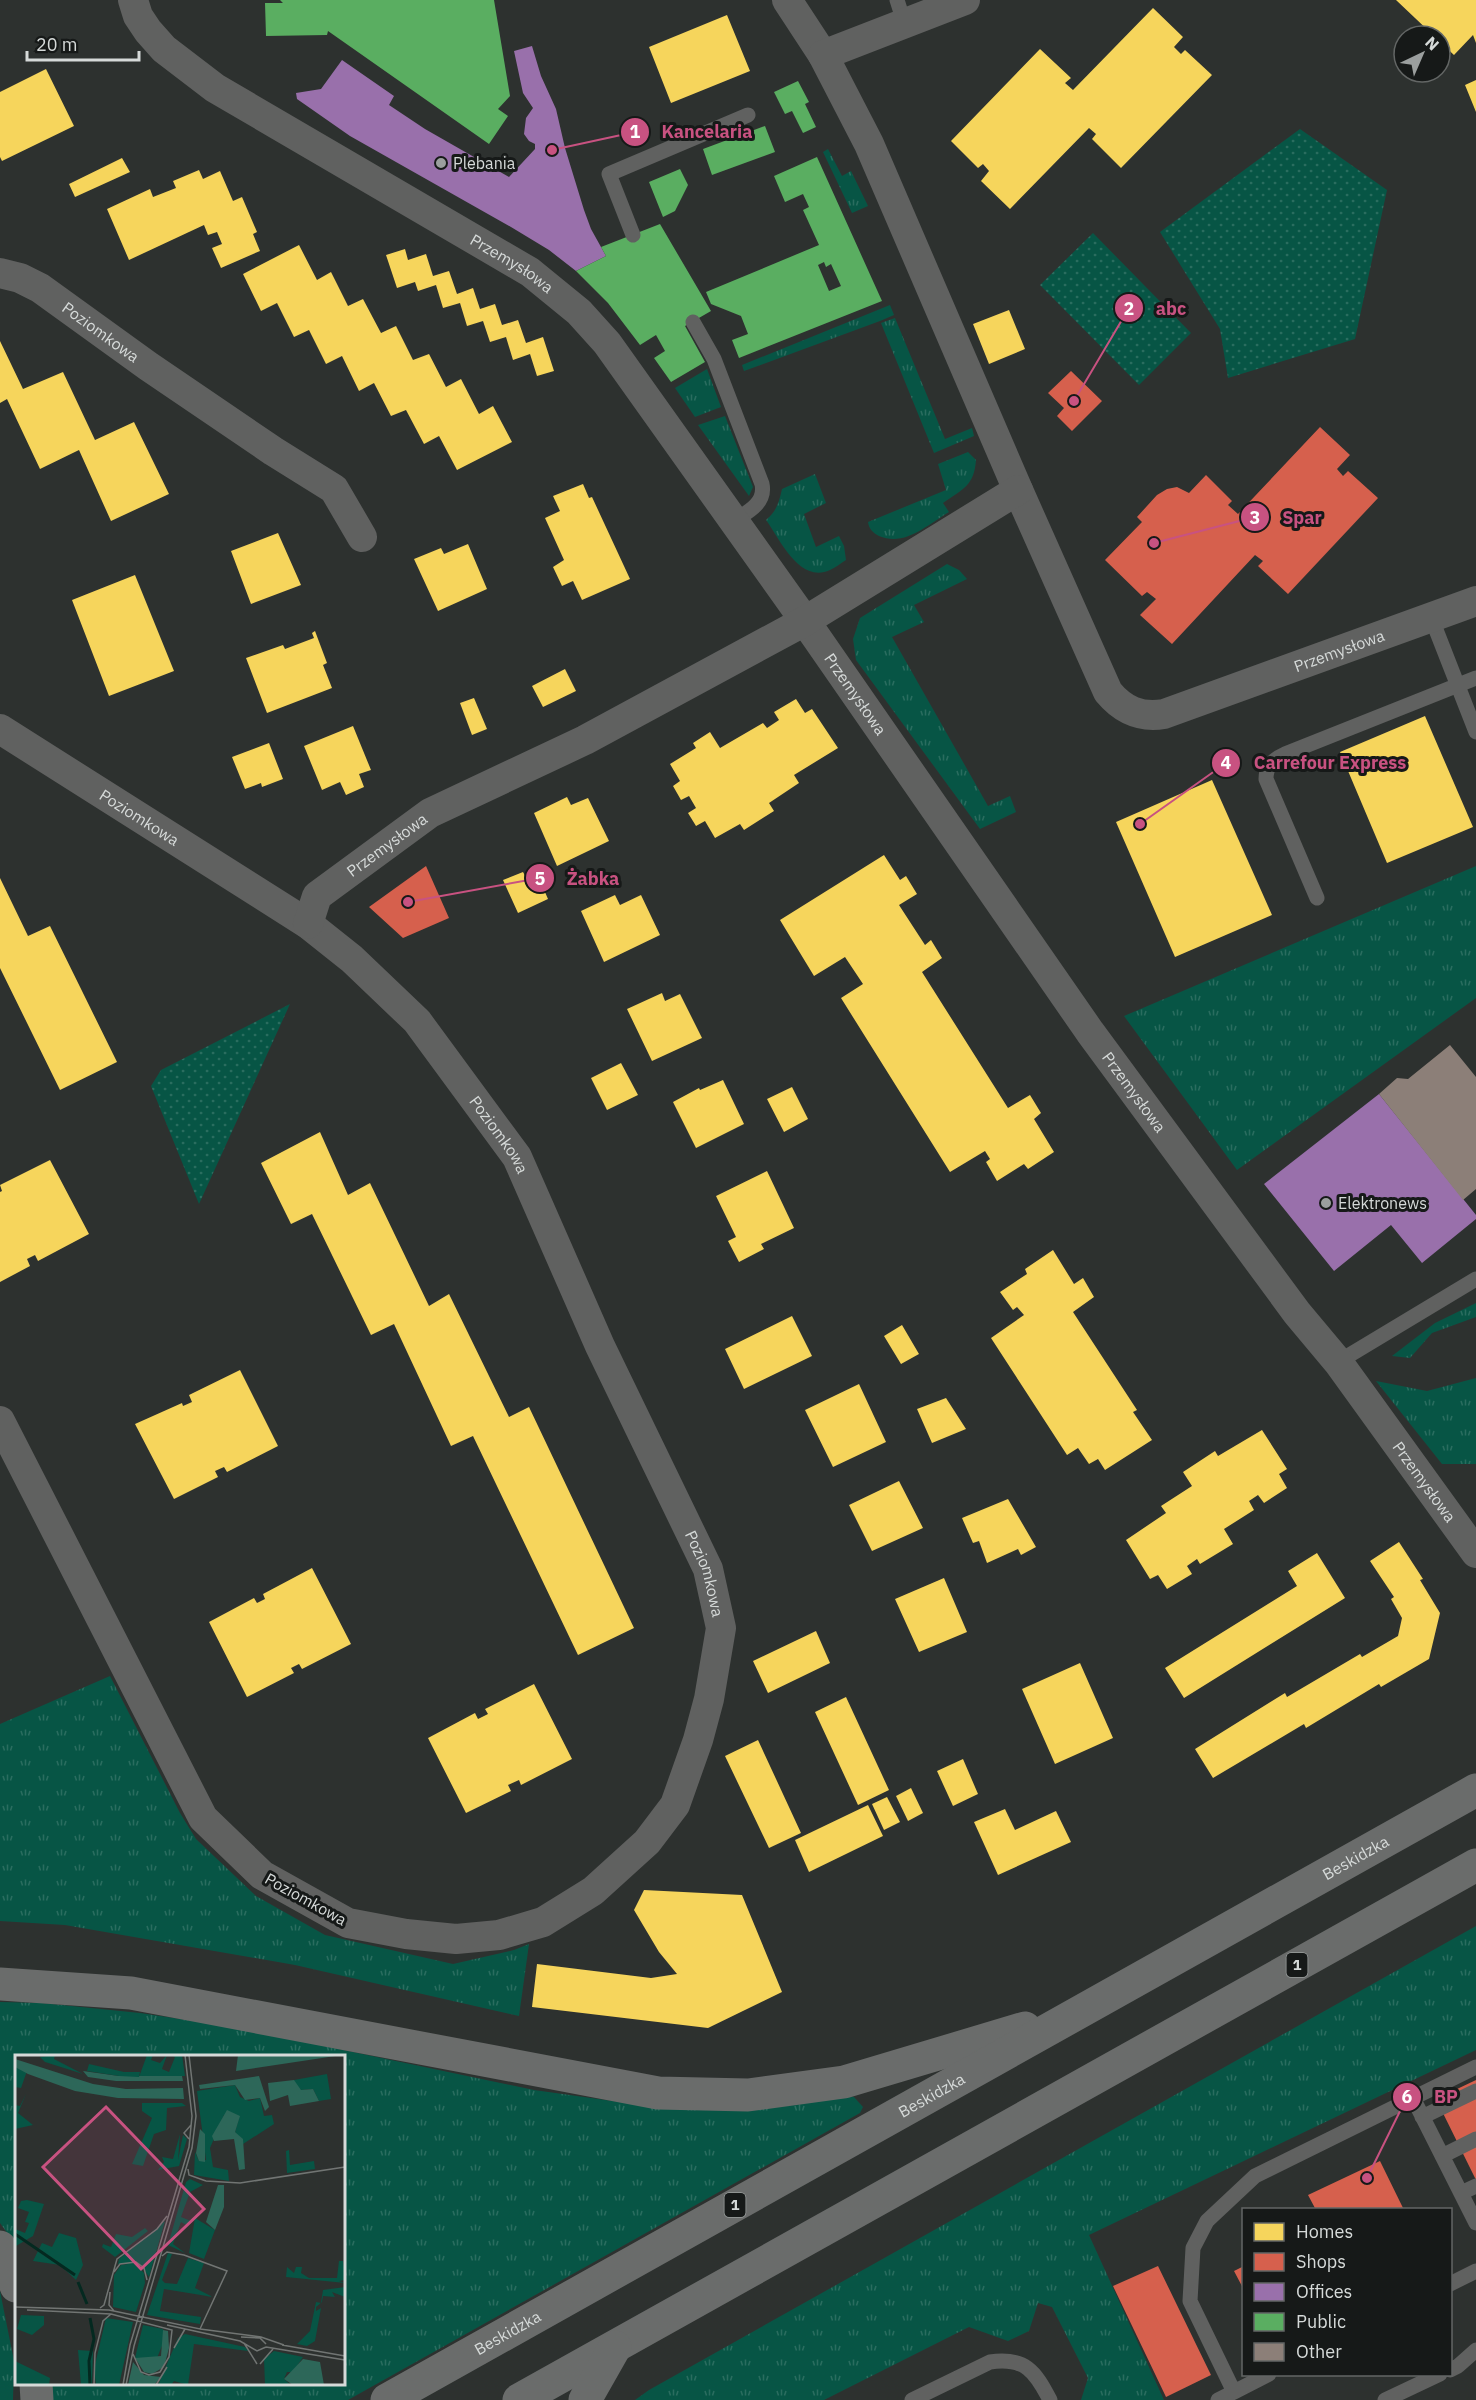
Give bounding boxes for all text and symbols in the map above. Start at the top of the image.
scale bar [27,24,140,62]
north arrow [1392,24,1452,84]
text: N [1421,32,1444,54]
text: 20 m [36,33,78,56]
callout: Kancelaria [620,114,765,150]
text: 1 [630,120,641,143]
text: Kancelaria [661,120,753,143]
place label: Plebania [453,153,516,173]
marker: Plebania [434,156,448,170]
street label: Przemysłowa [467,229,558,298]
callout: abc [1114,290,1198,326]
street label: Poziomkowa [58,297,144,367]
text: 2 [1124,297,1134,320]
text: abc [1156,297,1186,320]
callout: Spar [1240,499,1334,535]
text: 3 [1250,506,1260,529]
text: Spar [1282,506,1322,529]
street label: Przemysłowa [1291,625,1388,676]
street label: Przemysłowa [820,649,891,739]
callout: Carrefour Express [1211,745,1418,781]
text: 4 [1221,751,1232,774]
text: Carrefour Express [1254,751,1406,774]
street label: Poziomkowa [96,785,183,850]
street label: Przemysłowa [343,808,431,881]
callout: Żabka [525,860,631,896]
text: 5 [535,867,546,890]
text: Żabka [567,867,619,890]
street label: Przemysłowa [1098,1048,1171,1137]
street label: Poziomkowa [465,1092,533,1177]
place label: Elektronews [1338,1193,1427,1213]
marker: Elektronews [1319,1196,1333,1210]
street label: Przemysłowa [1389,1437,1461,1527]
street label: Poziomkowa [681,1527,728,1619]
street label: Beskidzka [1319,1831,1393,1884]
street label: Poziomkowa [262,1868,351,1930]
road number: 1 [1286,1953,1308,1977]
inset map [15,2055,345,2385]
street label: Beskidzka [895,2068,969,2122]
callout: BP [1392,2079,1470,2115]
text: 6 [1402,2085,1413,2108]
text: BP [1434,2085,1458,2108]
road number: 1 [724,2193,746,2217]
legend [1242,2208,1452,2376]
text: Homes [1296,2220,1353,2243]
text: Shops [1296,2250,1346,2273]
text: Offices [1296,2280,1352,2303]
street label: Beskidzka [471,2306,545,2359]
text: Public [1296,2310,1346,2333]
text: Other [1296,2340,1342,2363]

